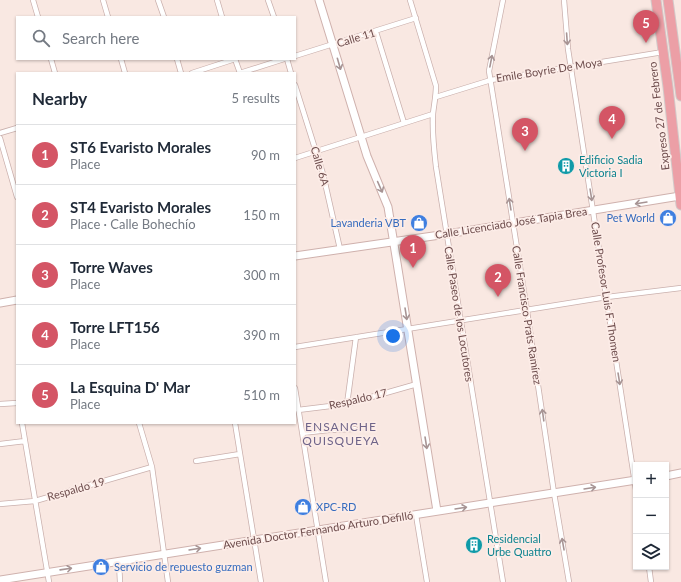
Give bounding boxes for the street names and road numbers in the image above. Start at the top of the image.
street label: Calle 11 [335,26,377,49]
street label: Emile Boyrie De Moya [495,55,603,84]
street label: Expreso 27 de Febrero [645,61,672,171]
street label: Calle 6A [309,145,332,188]
street label: Calle Licenciado José Tapia Brea [434,204,588,241]
street label: Calle Profesor Luis F. Thomen [589,221,624,363]
street label: Calle Francisco Prats Ramírez [510,244,545,385]
street label: Calle Paseo de los Locutores [442,245,477,383]
street label: Respaldo 17 [328,386,388,412]
street label: Respaldo 19 [46,474,106,503]
street label: Avenida Doctor Fernando Arturo Defilló [222,508,414,551]

